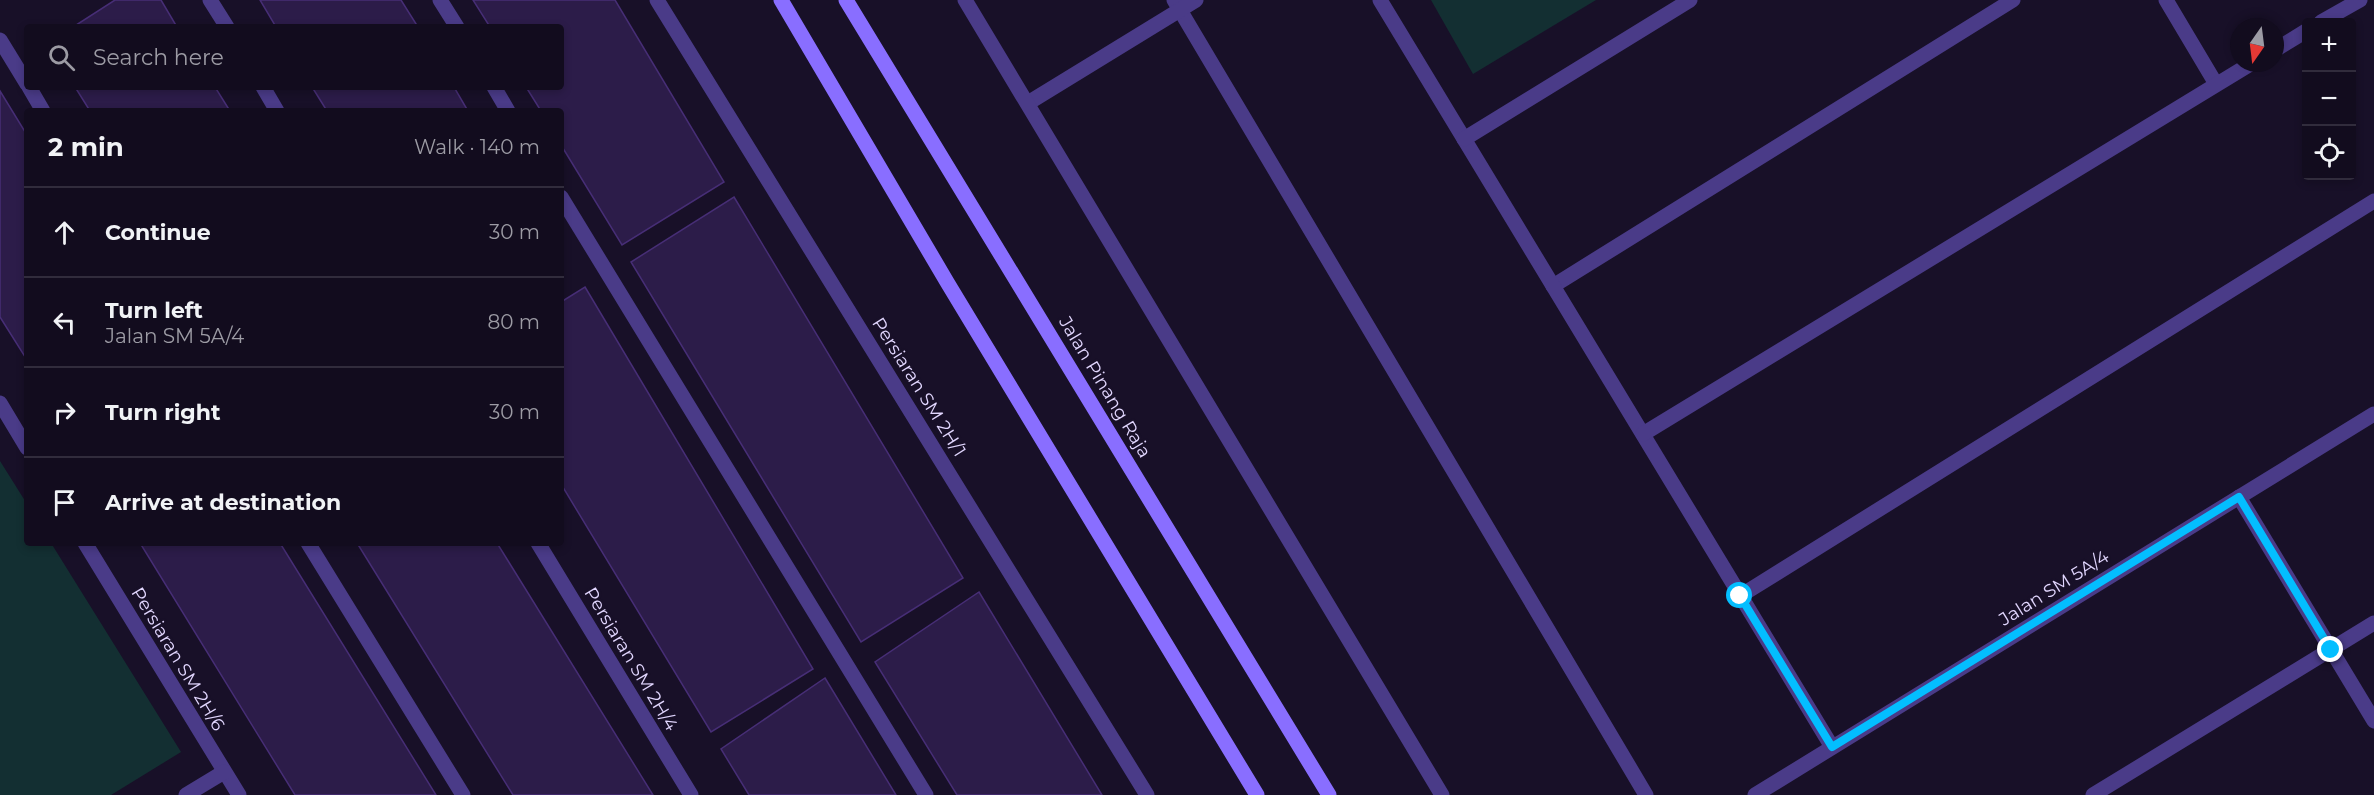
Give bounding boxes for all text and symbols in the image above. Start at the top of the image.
north arrow [2230,18,2284,72]
map controls [2302,18,2356,180]
button: + [2302,18,2356,72]
search box [24,24,564,90]
icon: search [45,41,78,74]
text: Search here [93,44,224,71]
button: − [2302,72,2356,126]
button: locate [2302,126,2356,180]
text: 2 min [48,131,124,163]
text: Walk · 140 m [414,135,540,159]
icon: ahead [48,216,81,249]
text: Continue [105,219,211,246]
text: 30 m [489,220,540,244]
text: Turn left [105,297,203,324]
icon: left [48,306,81,339]
text: 80 m [488,310,540,334]
street label: Jalan Pinang Raja [1054,312,1156,462]
street label: Persiaran SM 2H/1 [867,313,971,461]
text: Jalan SM 5A/4 [105,324,244,348]
icon: right [48,396,81,429]
text: Turn right [105,399,220,426]
text: 30 m [489,400,540,424]
icon: arrive [48,486,81,519]
text: Arrive at destination [105,489,341,516]
street label: Jalan SM 5A/4 [1994,545,2113,631]
route start [1726,582,1752,608]
street label: Persiaran SM 2H/6 [126,583,230,735]
street label: Persiaran SM 2H/4 [579,583,683,735]
route end [2317,636,2343,662]

